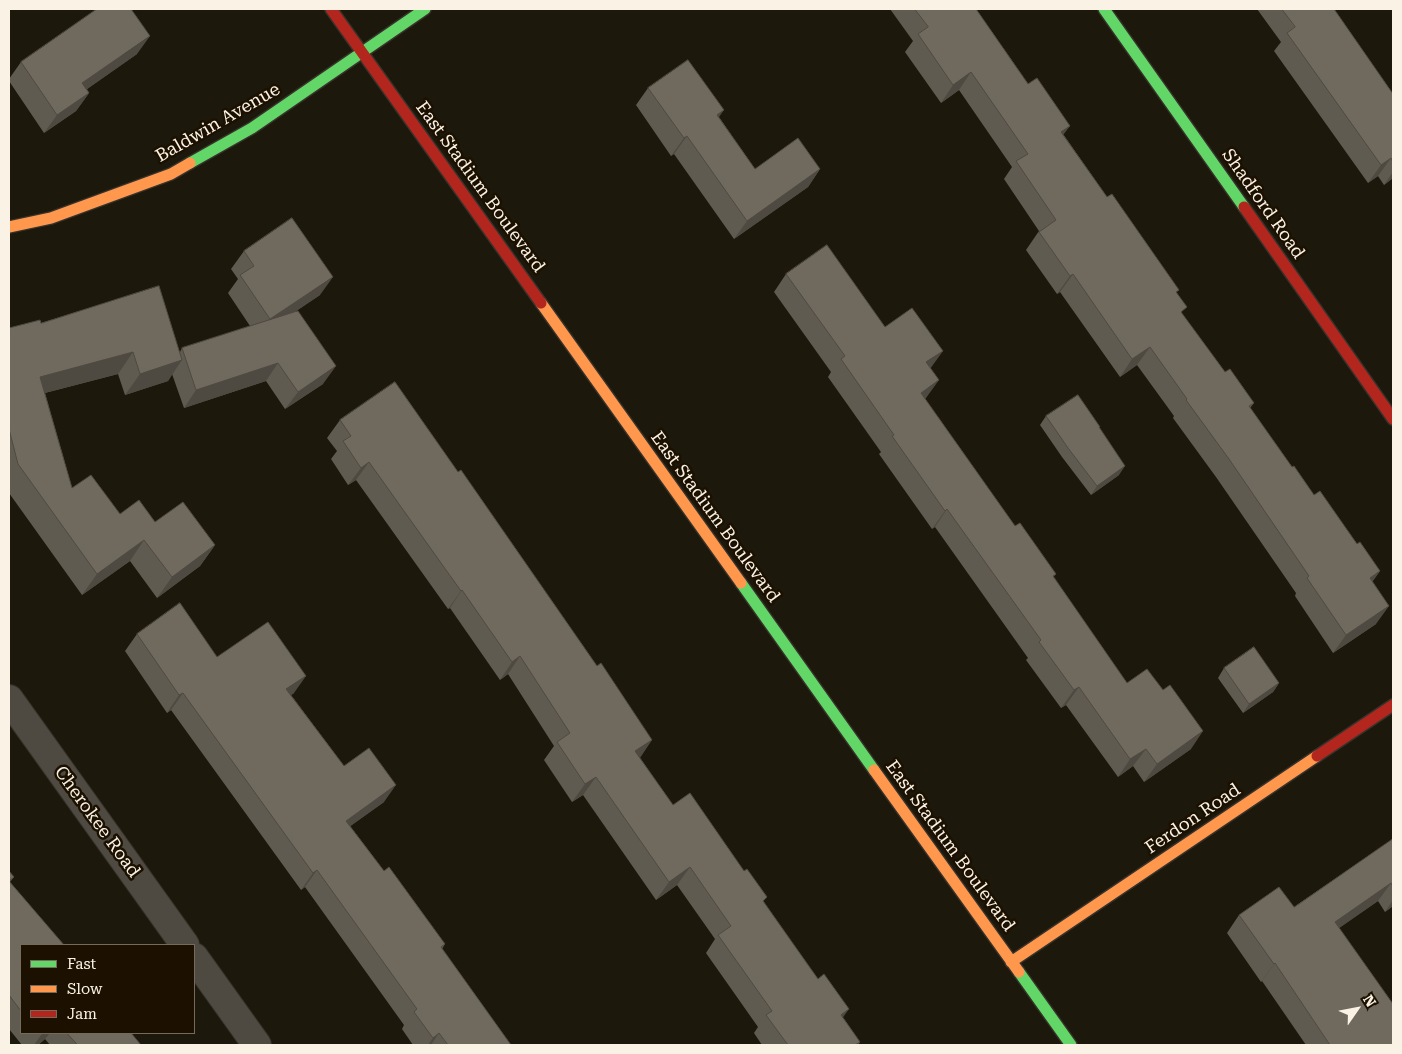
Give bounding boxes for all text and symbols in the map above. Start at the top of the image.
street label: Baldwin Avenue [152,79,284,167]
street label: East Stadium Boulevard [411,97,549,277]
street label: Shadford Road [1217,145,1309,263]
street label: East Stadium Boulevard [646,427,784,607]
street label: East Stadium Boulevard [881,756,1019,936]
street label: Cherokee Road [49,762,145,882]
street label: Ferdon Road [1141,779,1245,859]
legend [20,944,195,1034]
text: Fast [67,955,96,973]
text: Slow [67,980,102,998]
north arrow [1332,984,1382,1034]
text: N [1360,992,1379,1010]
text: Jam [67,1005,97,1023]

